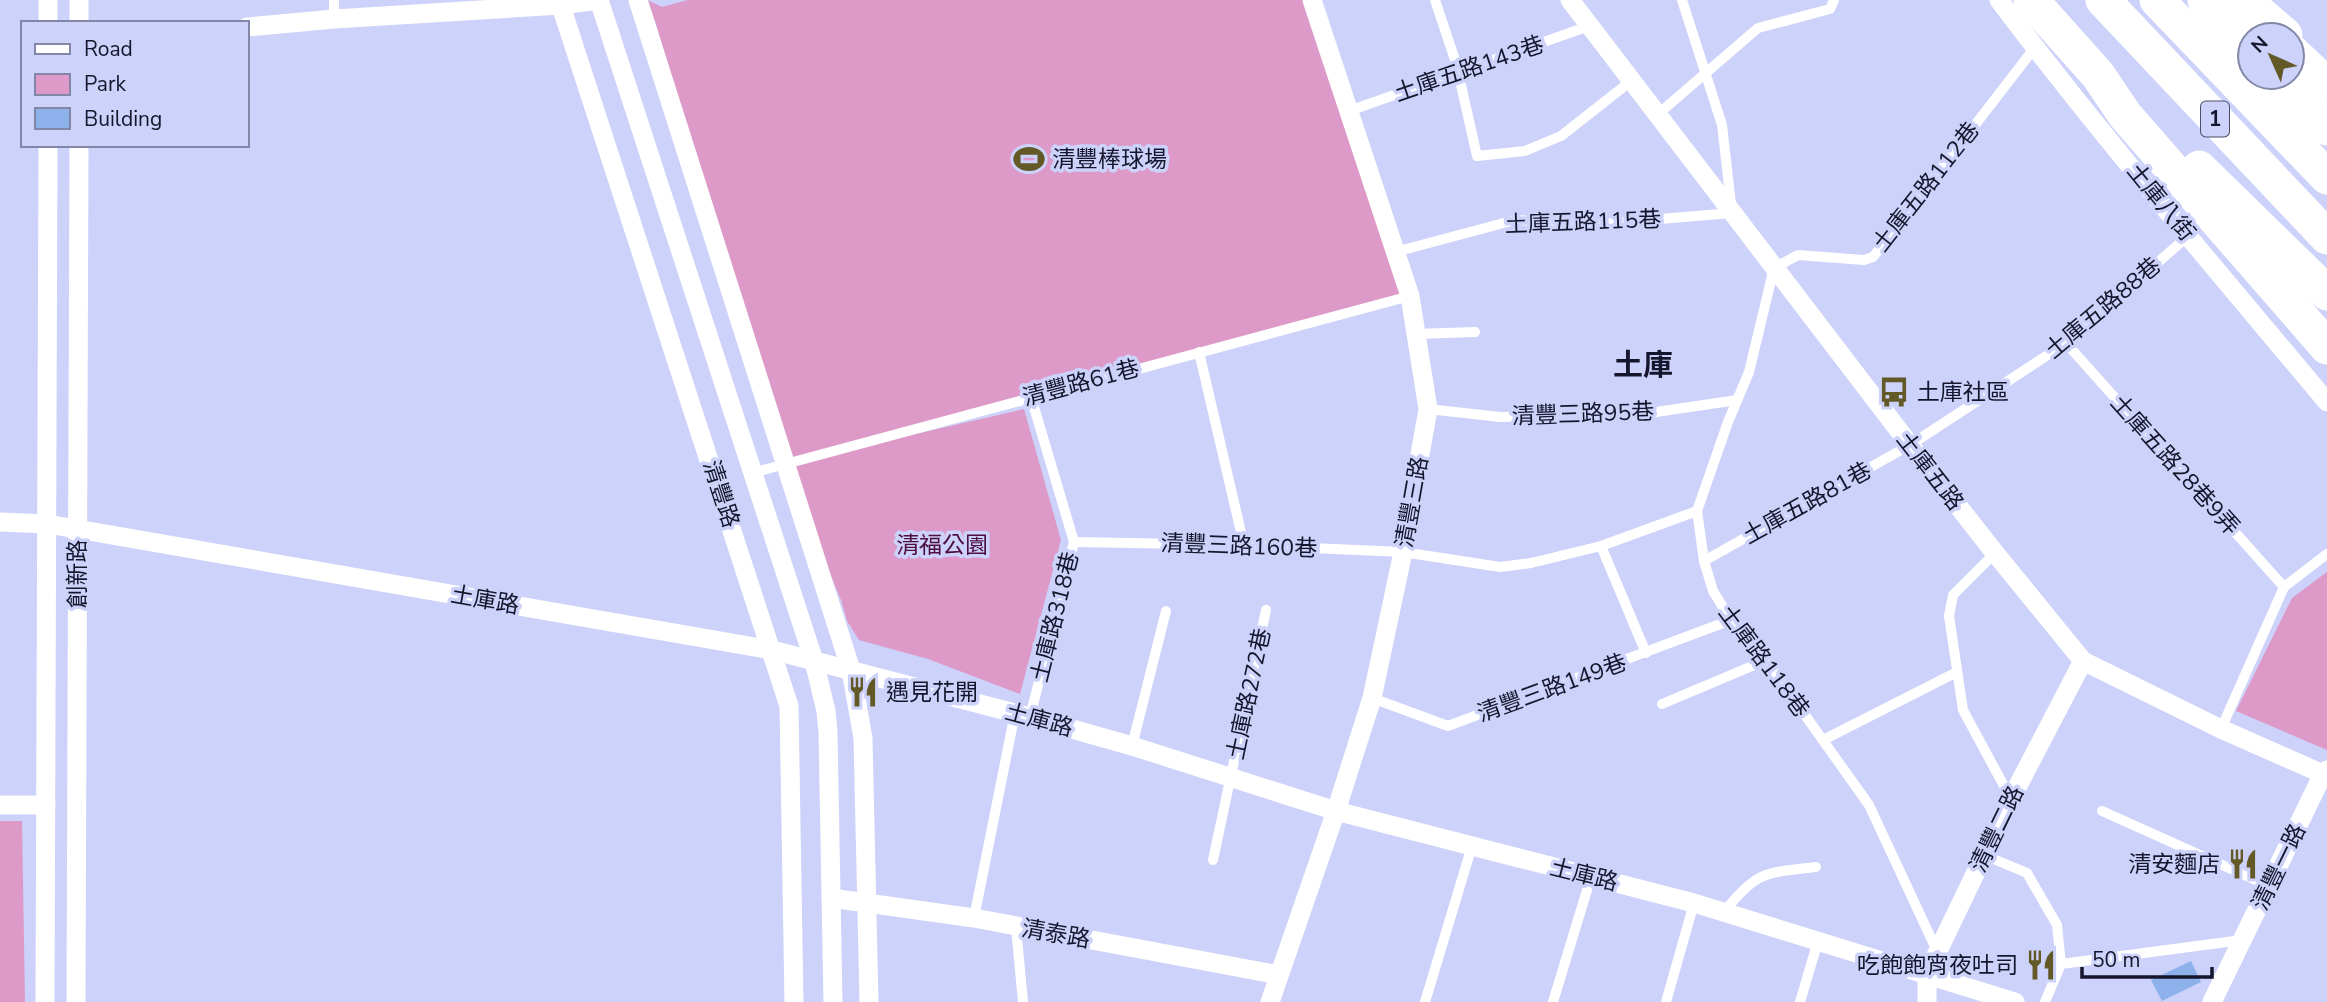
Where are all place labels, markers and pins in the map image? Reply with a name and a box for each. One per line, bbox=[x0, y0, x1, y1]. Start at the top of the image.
sports icon: 清豐棒球場 bbox=[1012, 142, 1046, 176]
place label: 清豐棒球場 bbox=[1052, 144, 1167, 175]
bus stop icon: 土庫社區 bbox=[1877, 375, 1911, 409]
place label: 土庫社區 bbox=[1917, 377, 2009, 408]
restaurant icon: 遇見花開 bbox=[846, 675, 880, 709]
place label: 遇見花開 bbox=[886, 677, 978, 708]
restaurant icon: 清安麵店 bbox=[2226, 847, 2260, 881]
place label: 清安麵店 bbox=[2128, 849, 2220, 880]
restaurant icon: 吃飽飽宵夜吐司 bbox=[2024, 948, 2058, 982]
place label: 吃飽飽宵夜吐司 bbox=[1857, 950, 2018, 981]

